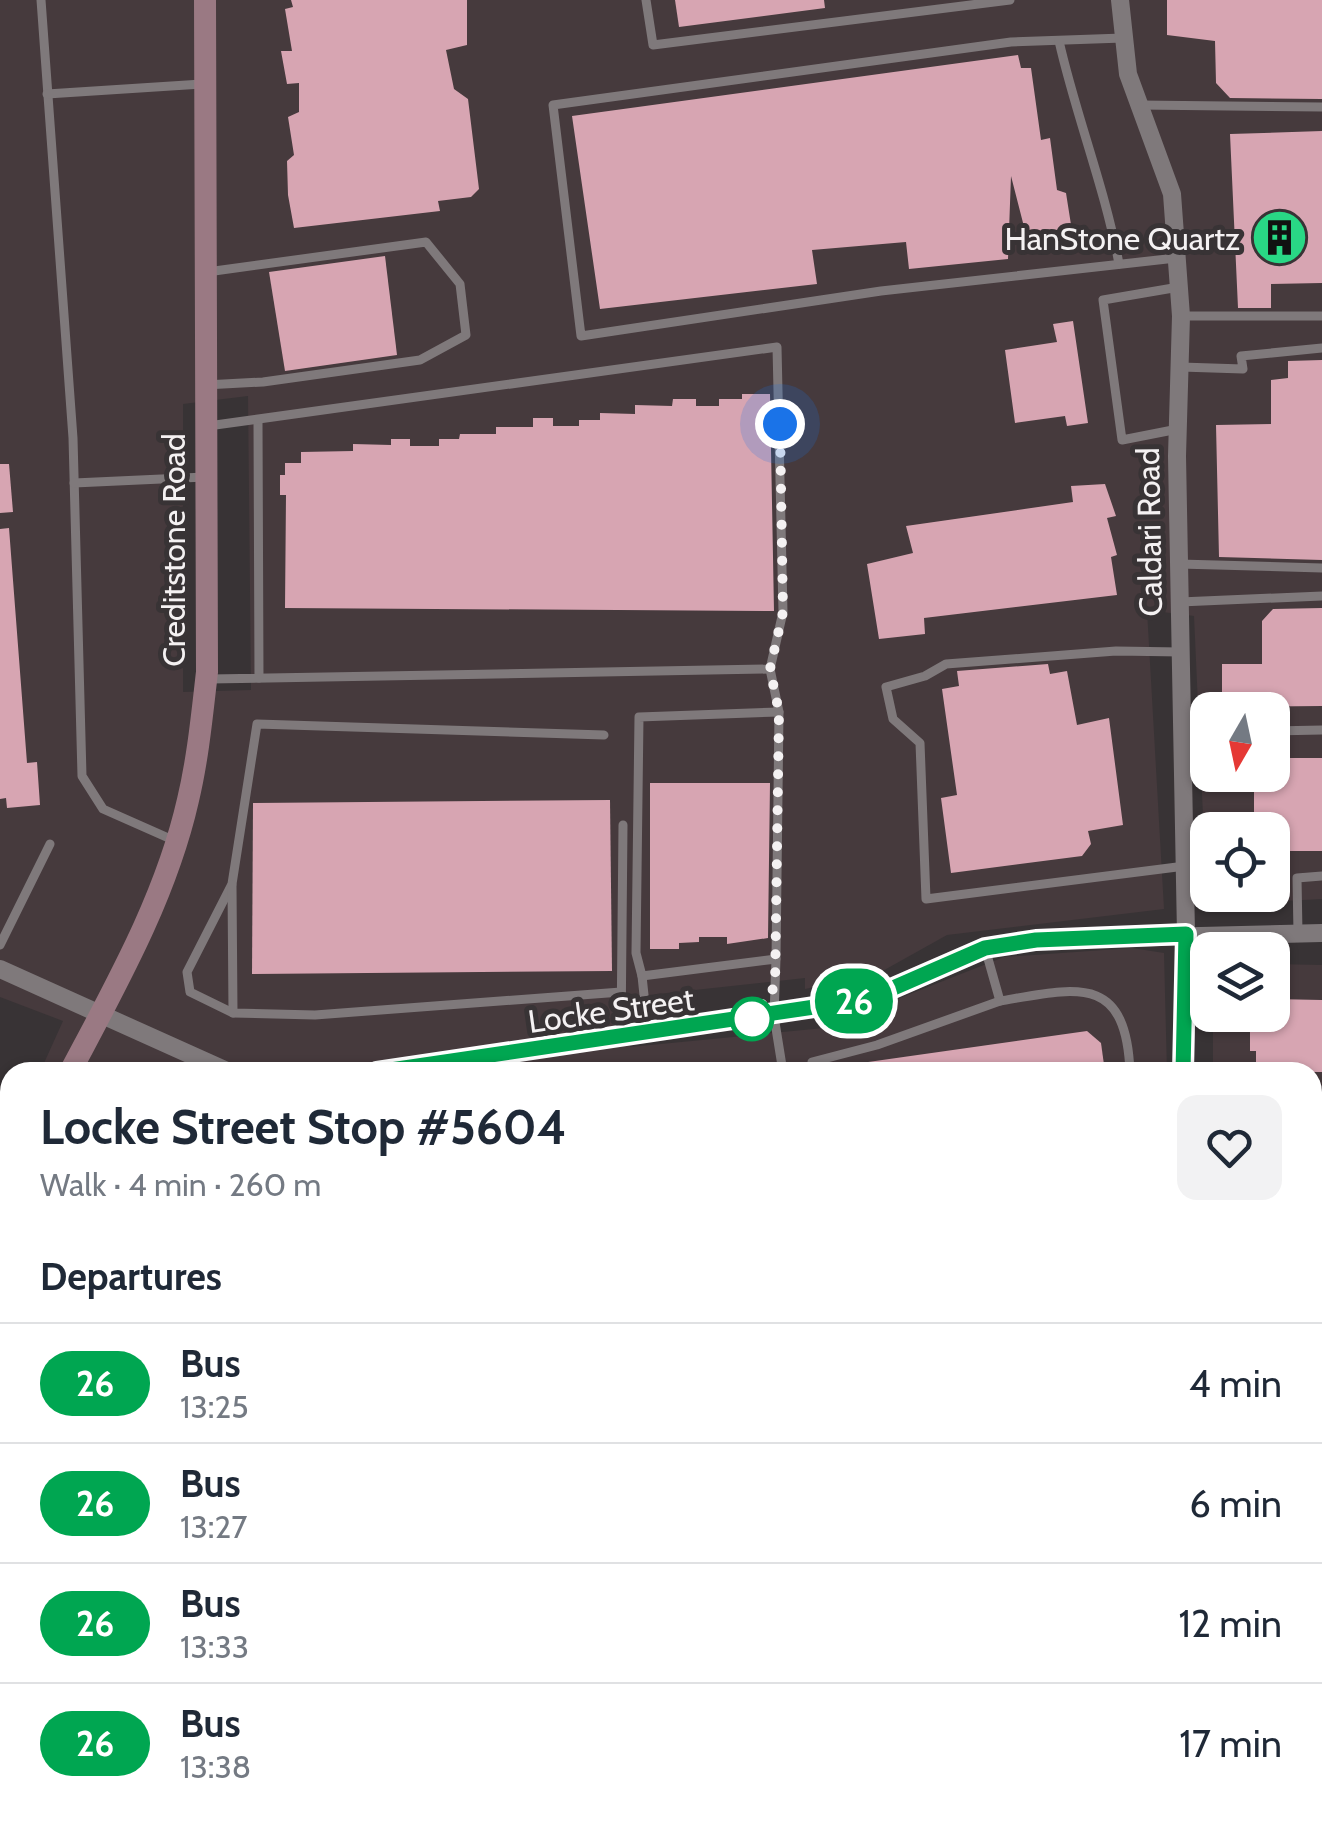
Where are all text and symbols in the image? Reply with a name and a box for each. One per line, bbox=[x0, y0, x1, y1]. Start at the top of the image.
building icon: HanStone Quartz bbox=[1249, 208, 1309, 268]
place label: HanStone Quartz bbox=[1004, 219, 1240, 258]
your location bbox=[755, 399, 805, 449]
street label: Creditstone Road bbox=[154, 433, 193, 667]
street label: Caldari Road bbox=[1128, 447, 1170, 617]
north arrow bbox=[1190, 692, 1290, 792]
map controls bbox=[1190, 692, 1290, 1032]
button: locate bbox=[1190, 812, 1290, 912]
button: layers bbox=[1190, 932, 1290, 1032]
line badge: 26 bbox=[809, 968, 899, 1034]
street label: Locke Street bbox=[525, 979, 697, 1041]
text: 26 bbox=[835, 980, 873, 1023]
unlabelled marker bbox=[731, 998, 773, 1040]
button: heart bbox=[1177, 1095, 1282, 1200]
text: Locke Street Stop #5604 bbox=[40, 1098, 567, 1156]
text: Walk · 4 min · 260 m bbox=[40, 1165, 321, 1204]
text: Departures bbox=[40, 1253, 222, 1300]
text: Bus bbox=[180, 1340, 241, 1387]
text: 4 min bbox=[1189, 1360, 1282, 1407]
text: 26 bbox=[76, 1362, 114, 1405]
text: 13:25 bbox=[180, 1387, 248, 1426]
text: Bus bbox=[180, 1460, 241, 1507]
text: 6 min bbox=[1189, 1480, 1282, 1527]
text: 26 bbox=[76, 1482, 114, 1525]
text: 13:27 bbox=[180, 1507, 247, 1546]
text: Bus bbox=[180, 1580, 241, 1627]
text: 12 min bbox=[1179, 1600, 1282, 1647]
text: 26 bbox=[76, 1602, 114, 1645]
text: 13:33 bbox=[180, 1627, 249, 1666]
text: Bus bbox=[180, 1700, 241, 1747]
text: 17 min bbox=[1179, 1720, 1282, 1767]
text: 26 bbox=[76, 1722, 114, 1765]
text: 13:38 bbox=[180, 1747, 251, 1786]

